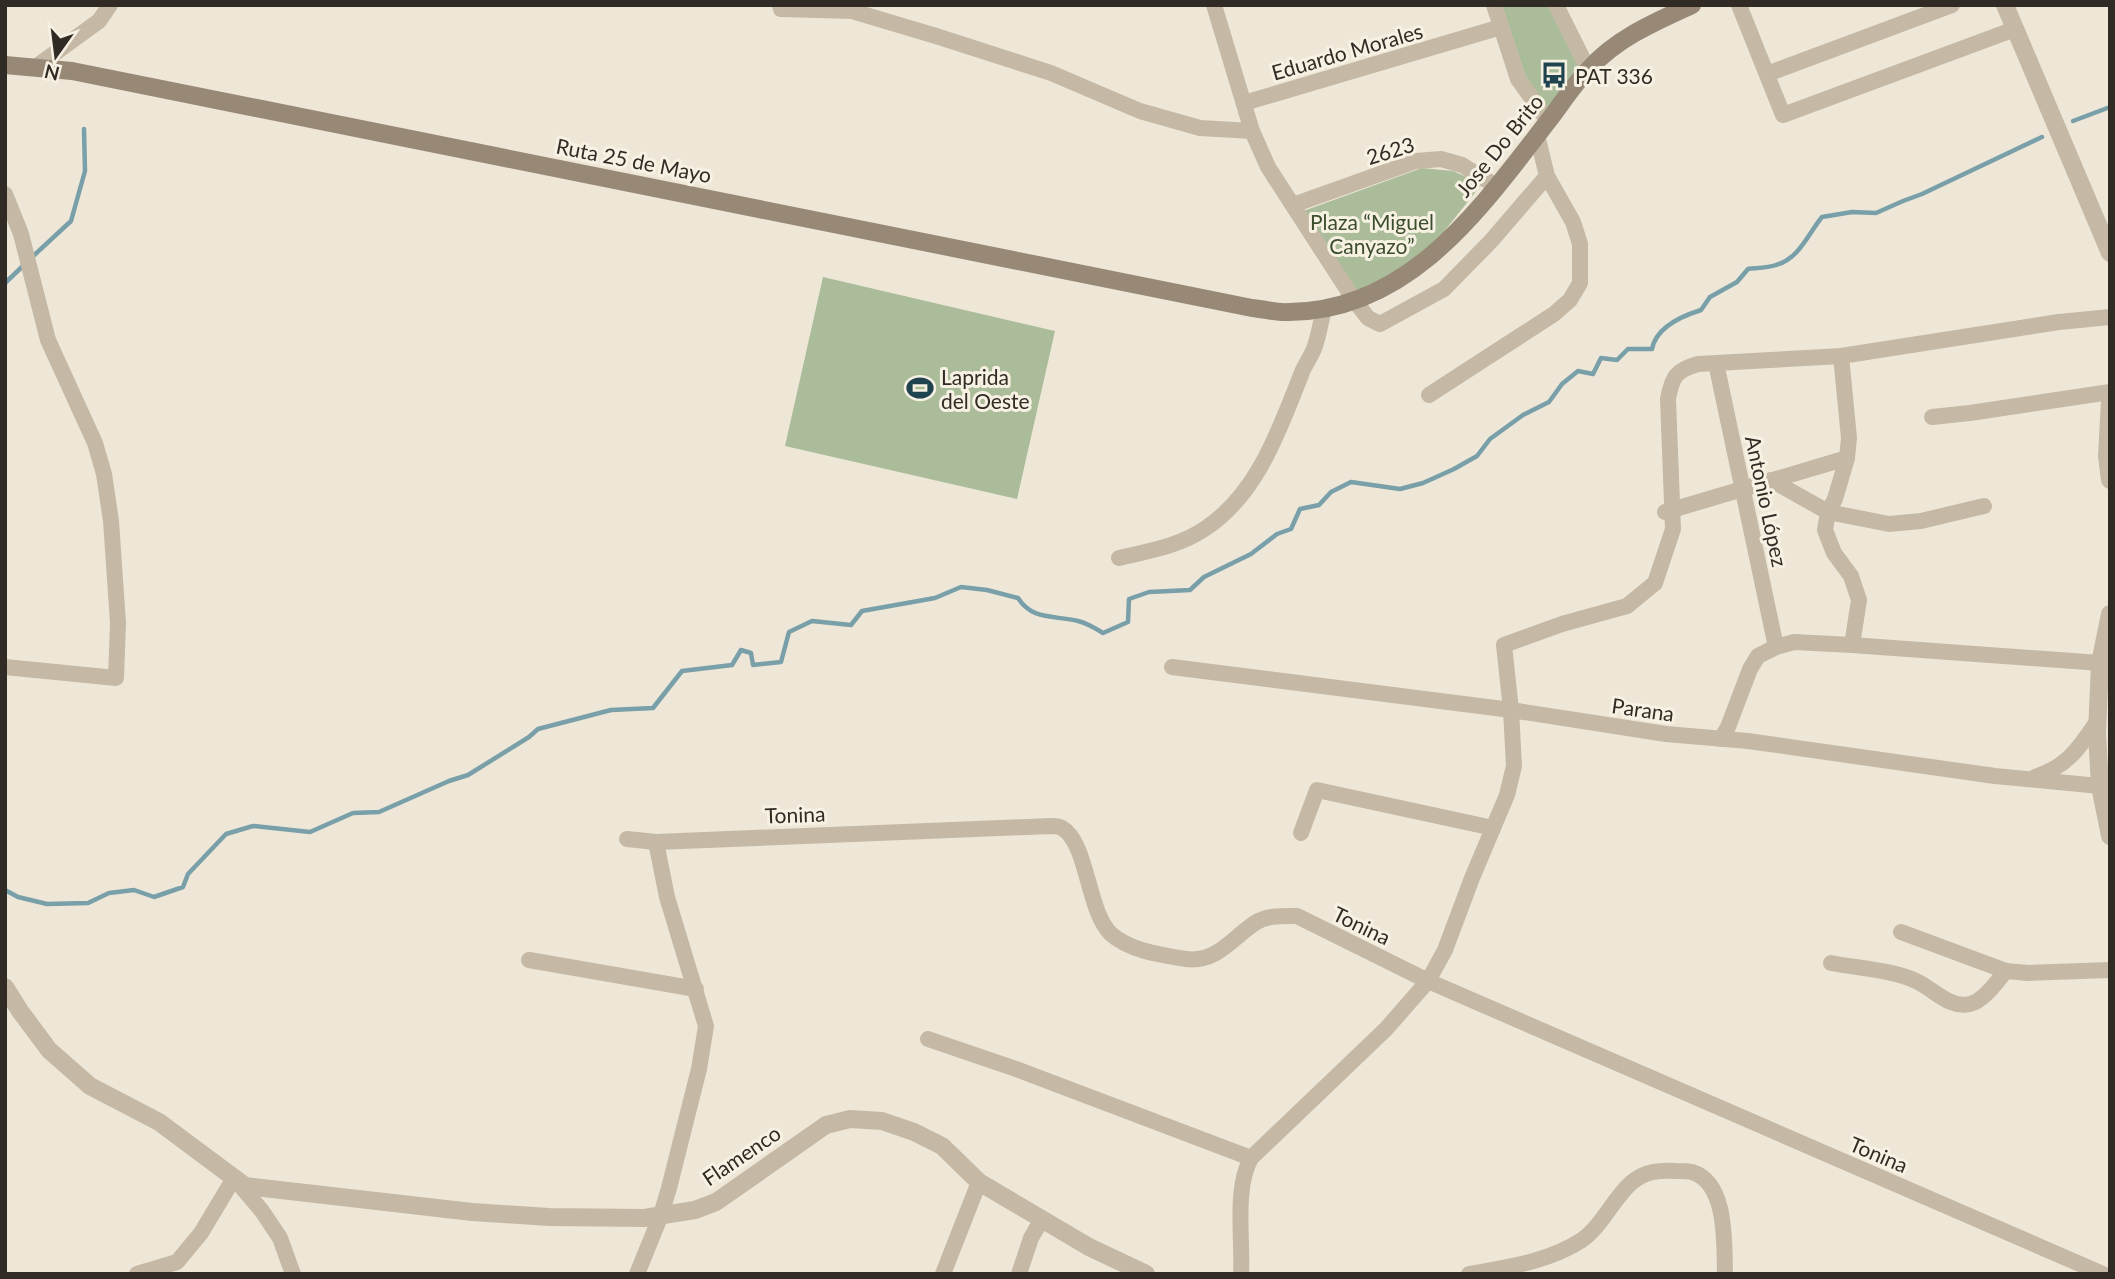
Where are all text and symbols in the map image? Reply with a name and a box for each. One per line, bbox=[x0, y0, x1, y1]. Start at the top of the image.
street label: Eduardo Morales bbox=[1269, 17, 1425, 85]
north arrow bbox=[21, 21, 91, 91]
text: N bbox=[42, 60, 62, 86]
bus stop icon: PAT 336 bbox=[1539, 60, 1569, 90]
place label: PAT 336 bbox=[1575, 63, 1653, 88]
street label: Jose Do Brito bbox=[1450, 89, 1548, 201]
street label: 2623 bbox=[1363, 131, 1417, 169]
street label: Ruta 25 de Mayo bbox=[554, 133, 714, 187]
park label: Plaza “Miguel Canyazo” bbox=[1310, 209, 1434, 258]
place label: Laprida del Oeste bbox=[941, 364, 1030, 413]
sports icon: Laprida del Oeste bbox=[905, 373, 935, 403]
street label: Antonio López bbox=[1741, 433, 1793, 569]
street label: Parana bbox=[1610, 692, 1676, 726]
street label: Tonina bbox=[764, 800, 826, 828]
street label: Tonina bbox=[1329, 900, 1395, 950]
street label: Flamenco bbox=[697, 1120, 785, 1190]
street label: Tonina bbox=[1846, 1131, 1912, 1177]

